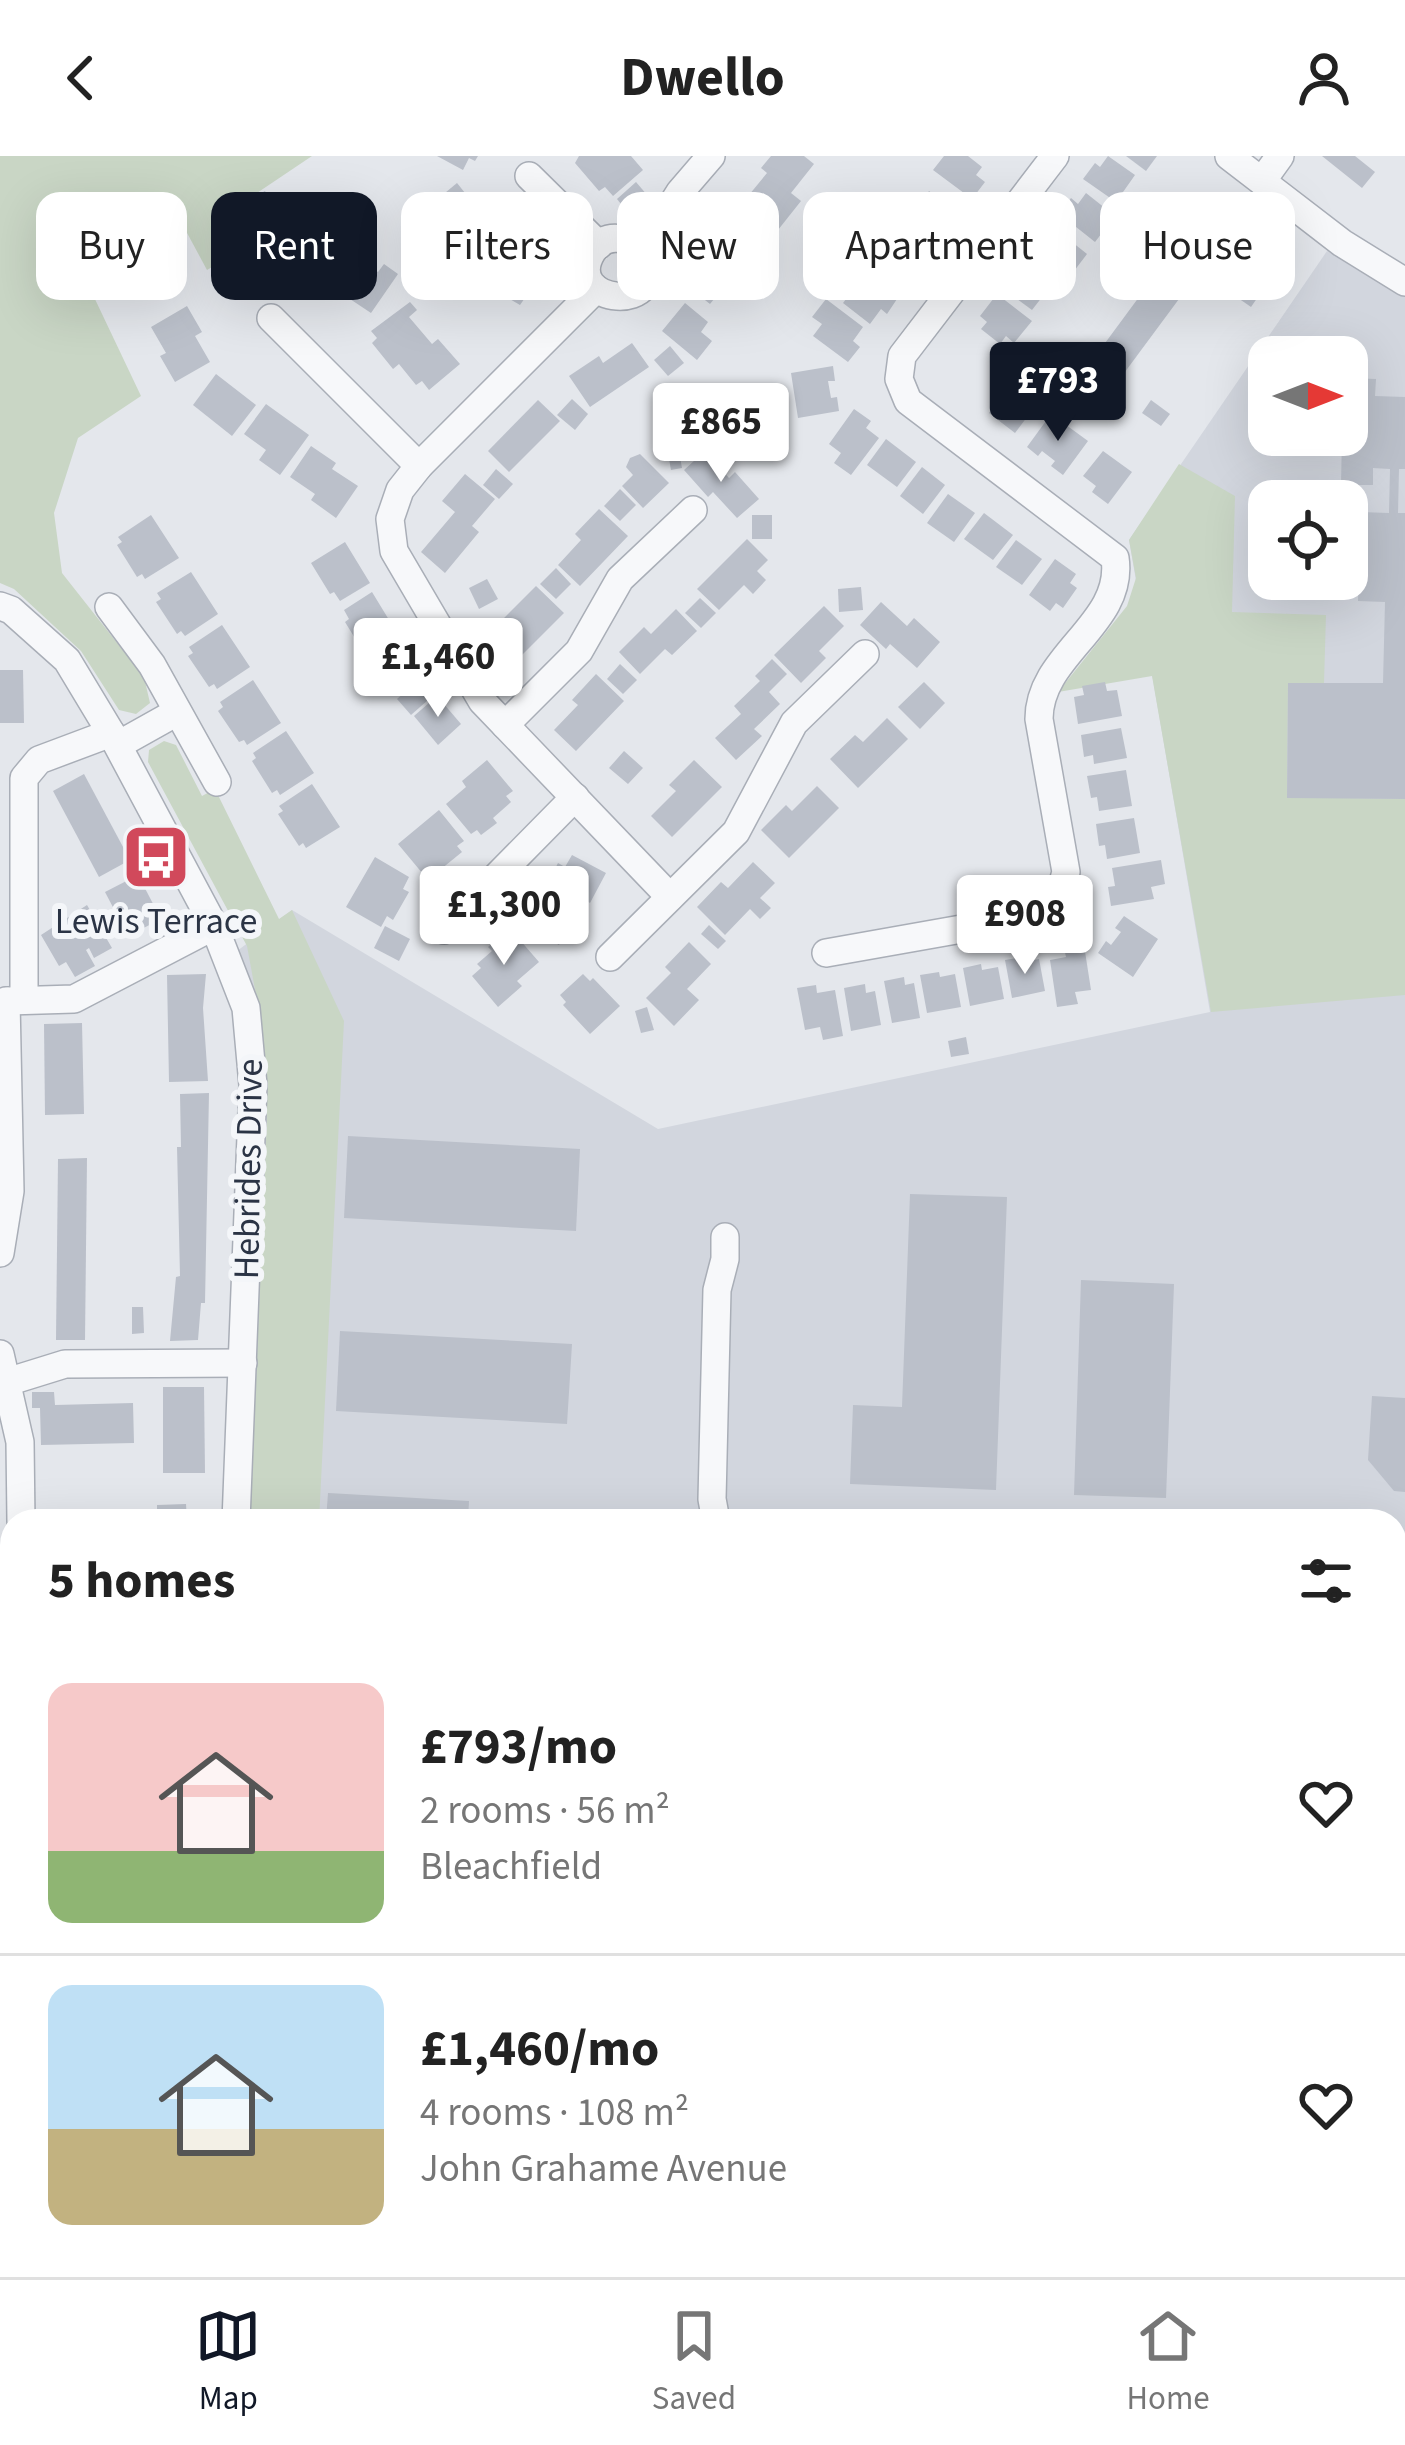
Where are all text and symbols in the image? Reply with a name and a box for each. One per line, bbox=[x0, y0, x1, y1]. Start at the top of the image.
text: Dwello bbox=[620, 40, 785, 117]
icon: back bbox=[48, 45, 114, 111]
icon: person bbox=[1291, 45, 1357, 111]
chip: Buy bbox=[36, 192, 187, 300]
chip: Rent bbox=[211, 192, 377, 300]
chip: Filters bbox=[401, 192, 593, 300]
chip: New bbox=[617, 192, 779, 300]
chip: Apartment bbox=[803, 192, 1076, 300]
chip: House bbox=[1100, 192, 1295, 300]
north arrow bbox=[1248, 336, 1368, 456]
map controls bbox=[1248, 336, 1368, 600]
pin: £793 bbox=[987, 342, 1129, 444]
text: £793 bbox=[1017, 353, 1099, 409]
pin: £865 bbox=[650, 383, 792, 485]
text: £865 bbox=[680, 394, 762, 450]
button: locate bbox=[1248, 480, 1368, 600]
pin: £1,460 bbox=[340, 618, 536, 720]
text: £1,460 bbox=[381, 629, 495, 685]
bus stop icon: Lewis Terrace bbox=[121, 822, 191, 892]
pin: £1,300 bbox=[406, 866, 602, 968]
pin: £908 bbox=[954, 875, 1096, 977]
text: £1,300 bbox=[447, 877, 561, 933]
text: £908 bbox=[984, 886, 1066, 942]
place label: Lewis Terrace bbox=[55, 896, 257, 947]
street label: Hebrides Drive bbox=[221, 1058, 276, 1280]
text: 5 homes bbox=[48, 1545, 235, 1617]
icon: filters bbox=[1293, 1548, 1359, 1614]
text: £793/mo bbox=[420, 1711, 617, 1783]
icon: home bbox=[144, 1731, 288, 1875]
icon: heart bbox=[1293, 1770, 1359, 1836]
text: 2 rooms · 56 m² bbox=[420, 1783, 670, 1839]
text: Bleachfield bbox=[420, 1839, 602, 1895]
text: £1,460/mo bbox=[420, 2013, 659, 2085]
icon: home bbox=[144, 2033, 288, 2177]
icon: heart bbox=[1293, 2072, 1359, 2138]
text: 4 rooms · 108 m² bbox=[420, 2085, 689, 2141]
text: John Grahame Avenue bbox=[420, 2141, 787, 2197]
tab: Map bbox=[195, 2303, 261, 2422]
tab: Saved bbox=[652, 2303, 736, 2422]
tab: Home bbox=[1127, 2303, 1210, 2422]

